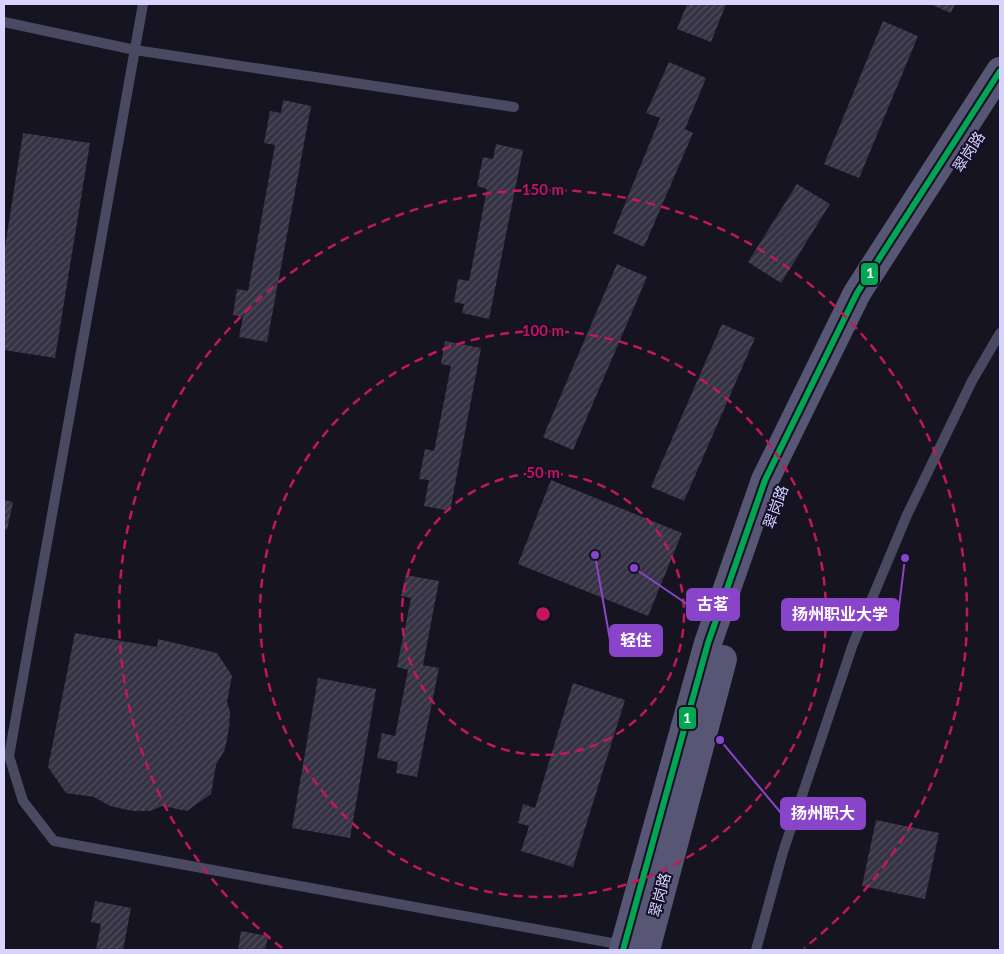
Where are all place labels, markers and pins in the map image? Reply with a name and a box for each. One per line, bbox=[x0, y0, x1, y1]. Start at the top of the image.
callout: 古茗 bbox=[687, 589, 739, 620]
callout: 扬州职业大学 bbox=[782, 599, 898, 630]
centre of rings bbox=[534, 605, 552, 623]
callout: 轻住 bbox=[610, 625, 662, 656]
callout: 扬州职大 bbox=[781, 798, 865, 829]

